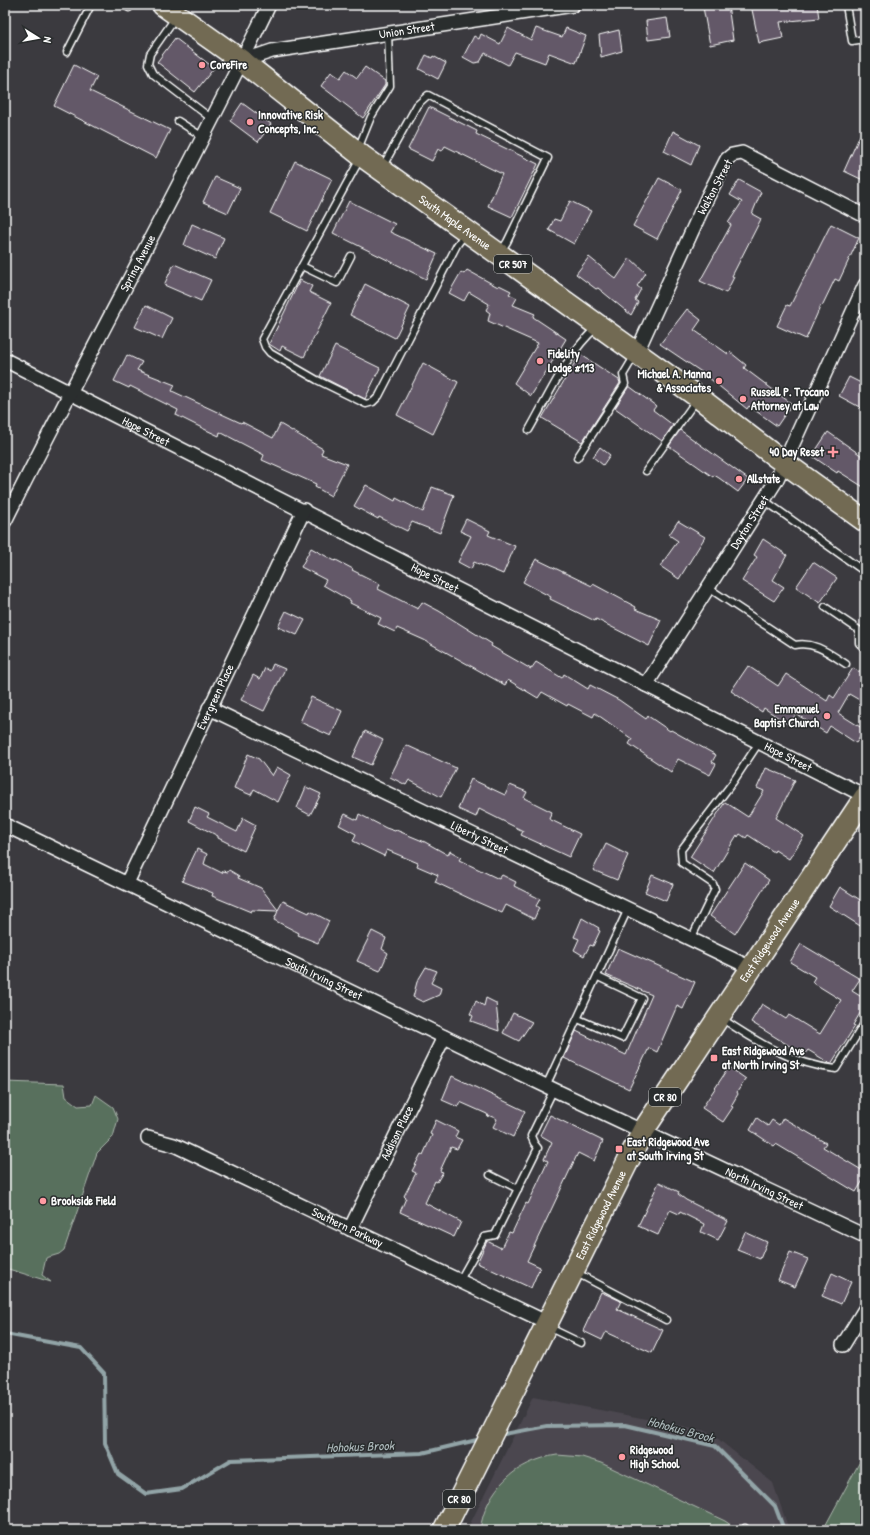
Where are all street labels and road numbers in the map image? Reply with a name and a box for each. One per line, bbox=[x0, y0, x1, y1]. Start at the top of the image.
street label: Union Street bbox=[378, 17, 436, 43]
street label: Walton Street bbox=[693, 155, 737, 217]
street label: South Maple Avenue bbox=[415, 190, 495, 254]
street label: Spring Avenue bbox=[115, 231, 159, 294]
road number: CR 507 bbox=[494, 255, 532, 273]
street label: Hope Street bbox=[119, 412, 174, 451]
street label: Dayton Street bbox=[726, 491, 773, 552]
street label: Hope Street bbox=[408, 558, 463, 597]
street label: Evergreen Place bbox=[192, 661, 238, 732]
street label: Hope Street bbox=[762, 737, 816, 776]
street label: Liberty Street bbox=[448, 816, 512, 859]
street label: East Ridgewood Avenue bbox=[735, 894, 804, 985]
street label: South Irving Street bbox=[283, 953, 366, 1005]
road number: CR 80 bbox=[649, 1088, 681, 1106]
street label: Addison Place bbox=[376, 1102, 417, 1163]
street label: North Irving Street bbox=[723, 1163, 807, 1214]
street label: East Ridgewood Avenue bbox=[571, 1167, 630, 1262]
street label: Southern Parkway bbox=[309, 1203, 386, 1251]
road number: CR 80 bbox=[443, 1490, 475, 1508]

